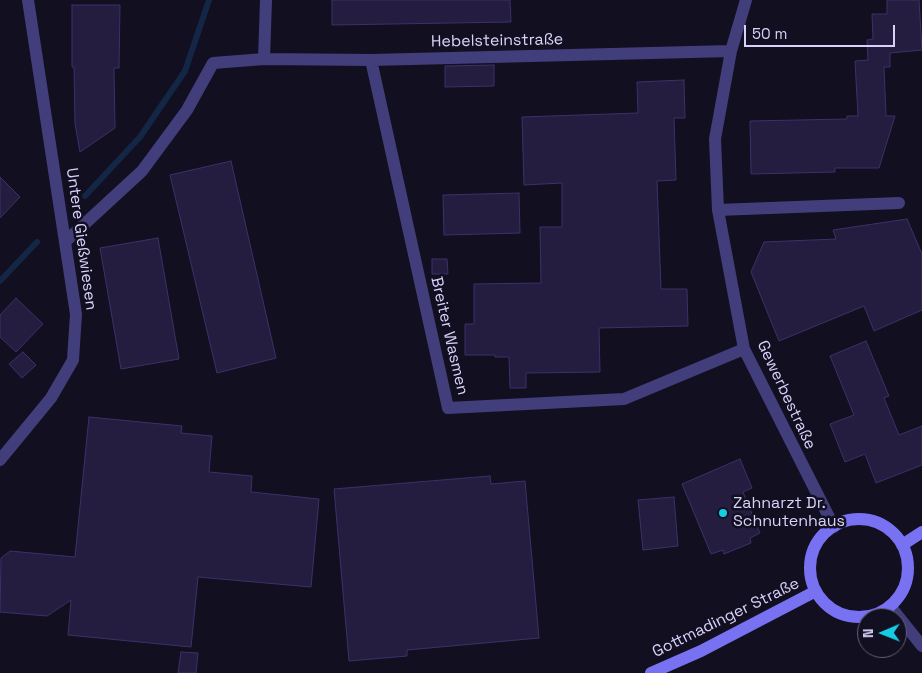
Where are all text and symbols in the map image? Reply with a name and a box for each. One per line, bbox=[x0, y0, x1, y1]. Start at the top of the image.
scale bar bbox=[747, 15, 898, 47]
text: 50 m bbox=[752, 24, 787, 43]
street label: Hebelsteinstraße bbox=[431, 30, 563, 52]
street label: Untere Gießwiesen bbox=[61, 166, 101, 312]
street label: Breiter Wasmen bbox=[426, 275, 472, 397]
street label: Gewerbestraße bbox=[752, 338, 820, 452]
place label: Zahnarzt Dr. Schnutenhaus bbox=[733, 494, 845, 532]
marker: Zahnarzt Dr. Schnutenhaus bbox=[717, 507, 729, 519]
street label: Gottmadinger Straße bbox=[649, 574, 803, 662]
north arrow bbox=[857, 608, 907, 658]
text: N bbox=[859, 628, 877, 638]

